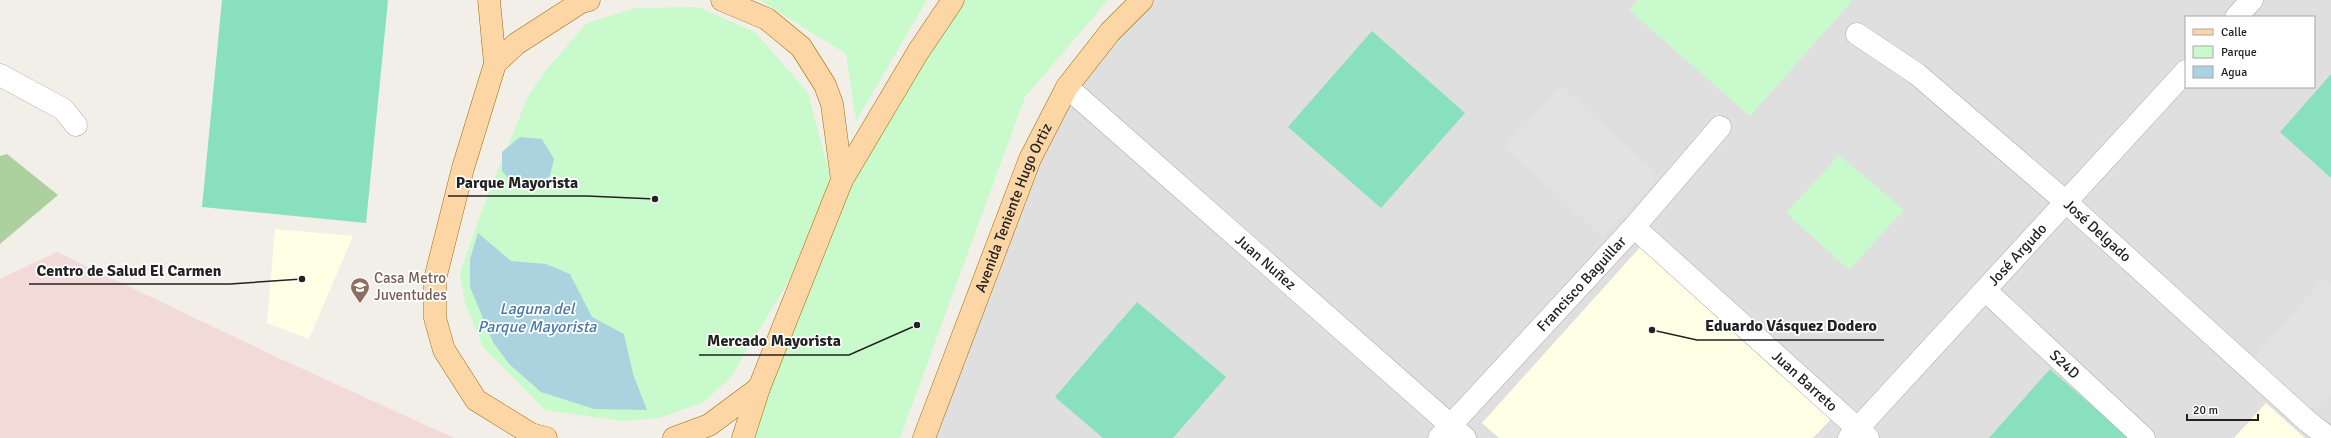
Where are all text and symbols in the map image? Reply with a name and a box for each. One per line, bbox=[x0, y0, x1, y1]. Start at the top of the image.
legend bbox=[2185, 16, 2315, 88]
text: Calle bbox=[2221, 25, 2247, 40]
text: Parque bbox=[2221, 45, 2257, 60]
text: Agua bbox=[2221, 65, 2247, 80]
street label: Avenida Teniente Hugo Ortiz bbox=[971, 120, 1056, 295]
callout: Parque Mayorista bbox=[448, 168, 587, 196]
text: Parque Mayorista bbox=[456, 173, 578, 193]
street label: José Delgado bbox=[2060, 195, 2135, 266]
street label: José Argudo bbox=[1984, 219, 2051, 290]
street label: Juan Nuñez bbox=[1232, 231, 1300, 294]
street label: Francisco Baguillar bbox=[1533, 232, 1630, 335]
callout: Centro de Salud El Carmen bbox=[29, 256, 230, 284]
text: Centro de Salud El Carmen bbox=[37, 261, 222, 281]
place label: Casa Metro Juventudes bbox=[374, 269, 447, 304]
school or university icon: Casa Metro Juventudes bbox=[349, 276, 371, 304]
water label: Laguna del Parque Mayorista bbox=[478, 299, 597, 337]
callout: Eduardo Vásquez Dodero bbox=[1697, 312, 1884, 340]
text: Eduardo Vásquez Dodero bbox=[1705, 316, 1877, 336]
callout: Mercado Mayorista bbox=[699, 327, 849, 355]
text: Mercado Mayorista bbox=[707, 331, 841, 351]
street label: S24D bbox=[2046, 346, 2083, 383]
street label: Juan Barreto bbox=[1768, 347, 1841, 415]
scale bar bbox=[2187, 396, 2258, 422]
text: 20 m bbox=[2193, 403, 2218, 418]

